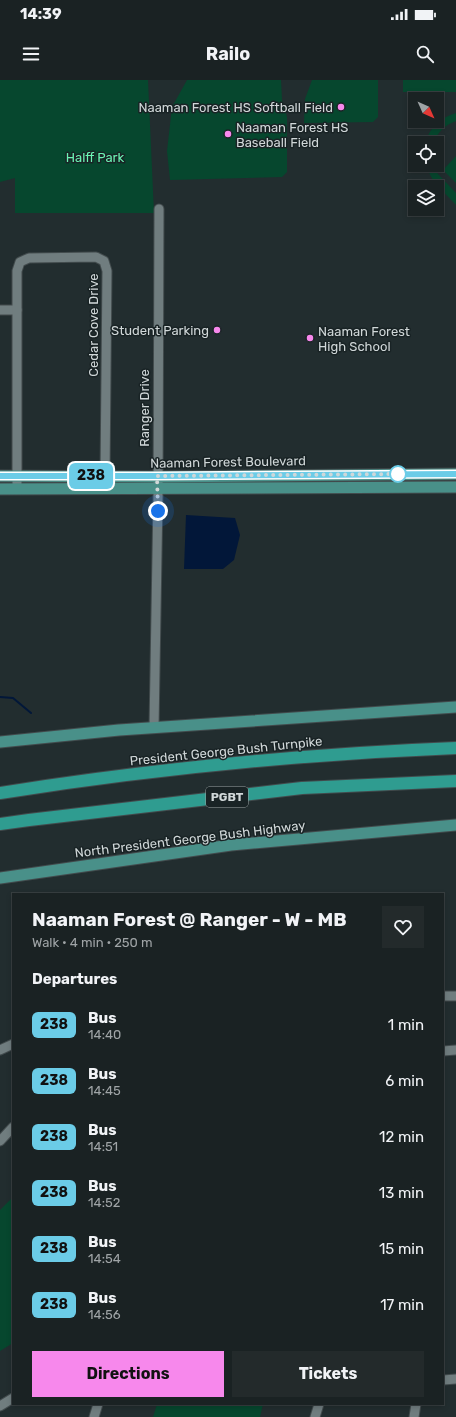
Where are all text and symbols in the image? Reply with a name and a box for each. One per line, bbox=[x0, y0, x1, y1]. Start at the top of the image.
text: 14:39 bbox=[20, 5, 62, 23]
icon: menu bbox=[20, 43, 42, 65]
text: Railo bbox=[206, 43, 250, 65]
icon: search bbox=[414, 43, 436, 65]
north arrow bbox=[408, 92, 444, 128]
map controls bbox=[408, 92, 444, 216]
place label: Naaman Forest HS Softball Field bbox=[138, 100, 333, 115]
marker: Naaman Forest HS Softball Field bbox=[336, 102, 346, 112]
place label: Naaman Forest HS Baseball Field bbox=[236, 120, 348, 150]
marker: Naaman Forest HS Baseball Field bbox=[223, 129, 233, 139]
button: locate bbox=[408, 136, 444, 172]
park label: Halff Park bbox=[66, 150, 125, 165]
button: layers bbox=[408, 180, 444, 216]
street label: Cedar Cove Drive bbox=[86, 273, 101, 377]
place label: Student Parking bbox=[111, 323, 209, 339]
place label: Naaman Forest High School bbox=[318, 324, 410, 355]
marker: Student Parking bbox=[212, 325, 222, 335]
marker: Naaman Forest High School bbox=[305, 333, 315, 343]
street label: Ranger Drive bbox=[137, 369, 153, 447]
street label: Naaman Forest Boulevard bbox=[150, 453, 306, 471]
line badge: 238 bbox=[68, 463, 114, 489]
unlabelled marker bbox=[389, 465, 407, 483]
text: 238 bbox=[77, 467, 105, 484]
your location bbox=[148, 501, 168, 521]
street label: President George Bush Turnpike bbox=[129, 733, 323, 770]
road number: PGBT bbox=[206, 787, 248, 807]
street label: North President George Bush Highway bbox=[74, 817, 306, 862]
button: heart bbox=[382, 906, 424, 948]
text: Naaman Forest @ Ranger - W - MB bbox=[32, 908, 347, 931]
text: Walk · 4 min · 250 m bbox=[32, 935, 153, 950]
text: Departures bbox=[32, 970, 117, 988]
text: Bus bbox=[88, 1009, 116, 1027]
text: 238 bbox=[40, 1016, 68, 1033]
text: 1 min bbox=[388, 1016, 424, 1034]
text: 14:40 bbox=[88, 1027, 121, 1042]
text: Bus bbox=[88, 1065, 116, 1083]
text: 238 bbox=[40, 1072, 68, 1089]
text: 6 min bbox=[385, 1072, 424, 1090]
text: 14:45 bbox=[88, 1083, 121, 1098]
text: Bus bbox=[88, 1121, 116, 1139]
text: 238 bbox=[40, 1128, 68, 1145]
text: 12 min bbox=[379, 1128, 424, 1146]
text: 14:51 bbox=[88, 1139, 118, 1154]
text: Bus bbox=[88, 1177, 116, 1195]
text: 238 bbox=[40, 1184, 68, 1201]
text: 13 min bbox=[379, 1184, 424, 1202]
text: 14:52 bbox=[88, 1195, 120, 1210]
text: Bus bbox=[88, 1233, 116, 1251]
text: 238 bbox=[40, 1240, 68, 1257]
text: 15 min bbox=[379, 1240, 424, 1258]
text: 14:54 bbox=[88, 1251, 121, 1266]
text: Bus bbox=[88, 1289, 116, 1307]
text: 238 bbox=[40, 1296, 68, 1313]
text: 17 min bbox=[380, 1296, 424, 1314]
text: 14:56 bbox=[88, 1307, 121, 1322]
button: Directions bbox=[32, 1351, 224, 1397]
button: Tickets bbox=[232, 1351, 424, 1397]

